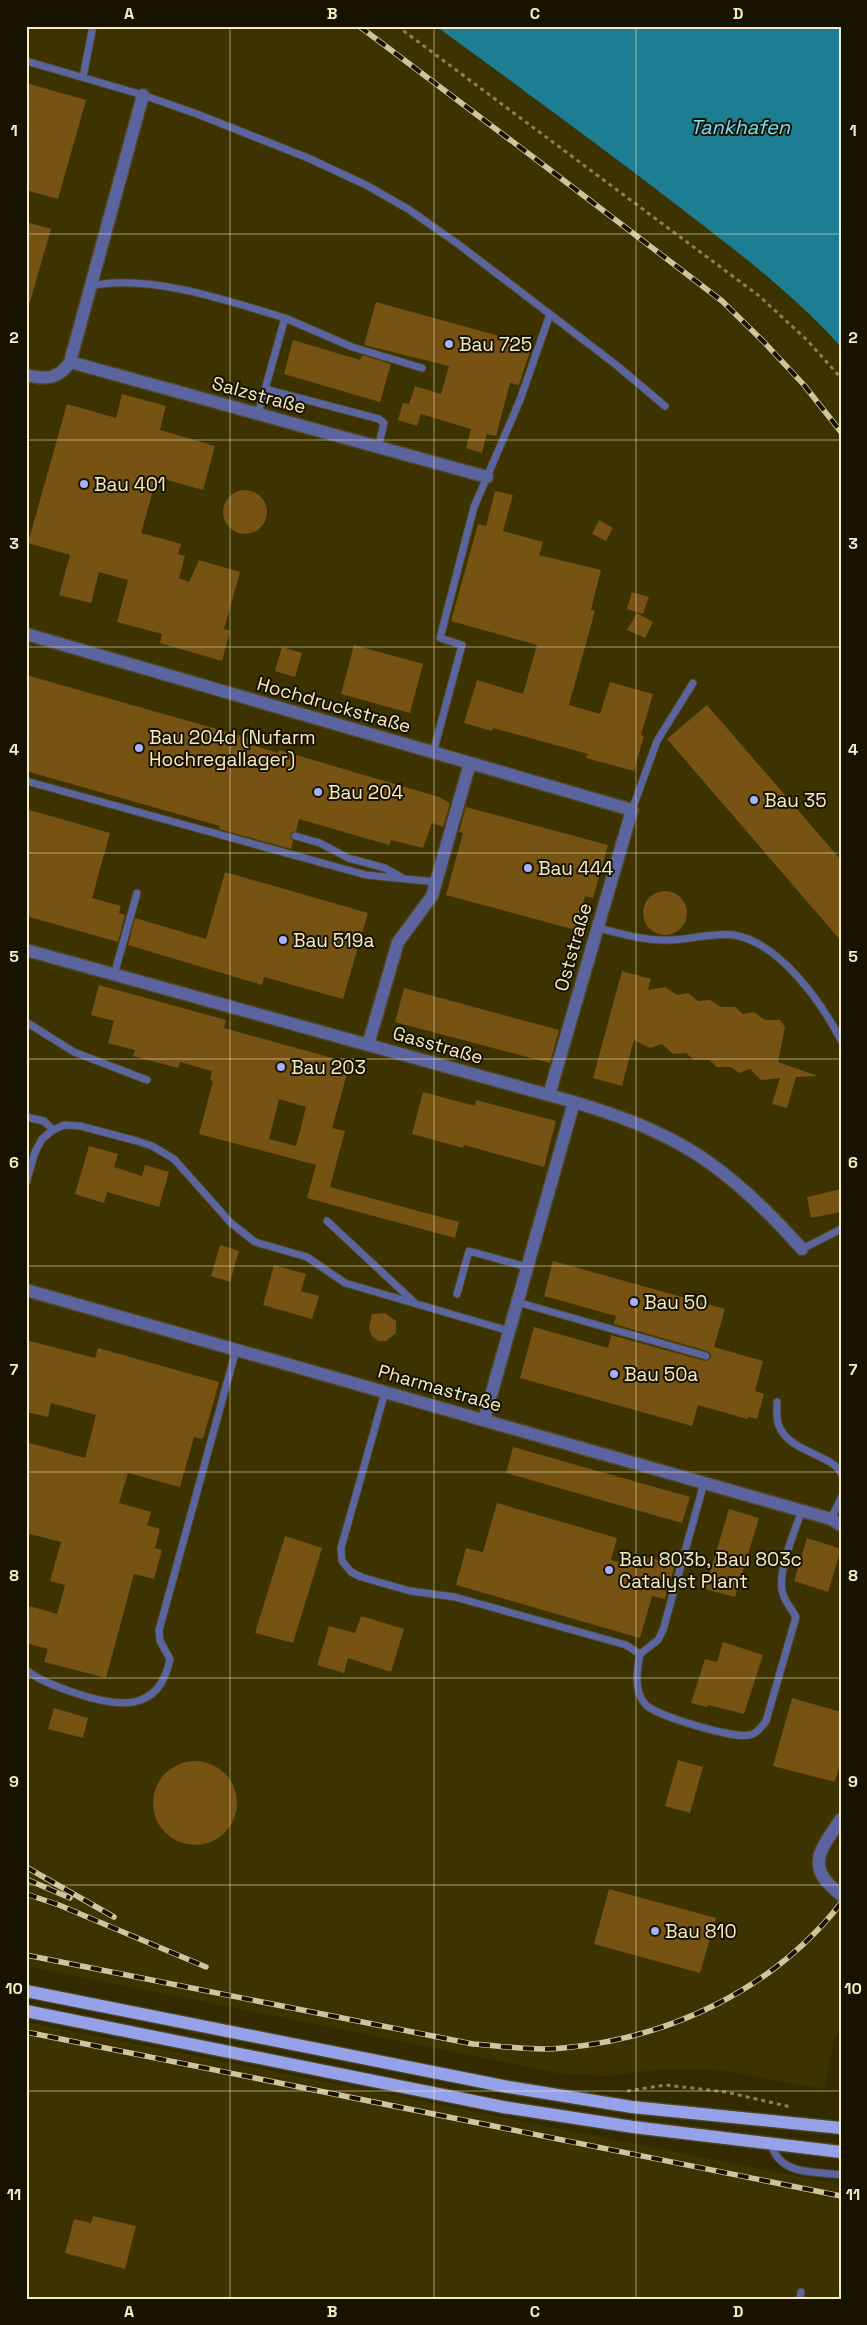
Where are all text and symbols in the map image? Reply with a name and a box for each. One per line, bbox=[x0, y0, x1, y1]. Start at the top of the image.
text: A bbox=[124, 3, 134, 24]
text: B bbox=[327, 3, 337, 24]
text: C bbox=[530, 3, 540, 24]
text: D bbox=[733, 3, 743, 24]
water label: Tankhafen bbox=[690, 114, 791, 140]
text: 1 bbox=[10, 120, 18, 141]
text: 1 bbox=[849, 120, 857, 141]
text: 2 bbox=[9, 327, 19, 348]
text: 2 bbox=[848, 327, 858, 348]
place label: Bau 725 bbox=[459, 332, 532, 357]
marker: Bau 725 bbox=[443, 338, 455, 350]
street label: Salzstraße bbox=[209, 370, 309, 420]
place label: Bau 401 bbox=[94, 472, 166, 497]
marker: Bau 401 bbox=[78, 478, 90, 490]
text: 3 bbox=[9, 533, 19, 554]
text: 3 bbox=[848, 533, 858, 554]
street label: Hochdruckstraße bbox=[254, 671, 414, 739]
place label: Bau 204d (Nufarm Hochregallager) bbox=[149, 725, 315, 772]
text: 4 bbox=[9, 739, 19, 760]
text: 4 bbox=[848, 739, 858, 760]
marker: Bau 204d (Nufarm Hochregallager) bbox=[133, 742, 145, 754]
place label: Bau 204 bbox=[328, 780, 403, 805]
marker: Bau 204 bbox=[312, 786, 324, 798]
place label: Bau 35 bbox=[764, 788, 827, 813]
marker: Bau 35 bbox=[748, 794, 760, 806]
place label: Bau 444 bbox=[538, 856, 614, 881]
marker: Bau 444 bbox=[522, 862, 534, 874]
street label: Oststraße bbox=[548, 900, 598, 994]
place label: Bau 519a bbox=[293, 928, 374, 953]
marker: Bau 519a bbox=[277, 934, 289, 946]
text: 5 bbox=[9, 946, 19, 967]
text: 5 bbox=[848, 946, 858, 967]
street label: Gasstraße bbox=[390, 1020, 486, 1070]
place label: Bau 203 bbox=[291, 1055, 366, 1080]
marker: Bau 203 bbox=[275, 1061, 287, 1073]
text: 6 bbox=[9, 1152, 19, 1173]
text: 6 bbox=[848, 1152, 858, 1173]
place label: Bau 50 bbox=[644, 1290, 707, 1315]
marker: Bau 50 bbox=[628, 1296, 640, 1308]
street label: Pharmastraße bbox=[375, 1358, 505, 1418]
text: 7 bbox=[10, 1359, 19, 1380]
text: 7 bbox=[849, 1359, 858, 1380]
place label: Bau 50a bbox=[624, 1362, 698, 1387]
marker: Bau 50a bbox=[608, 1368, 620, 1380]
place label: Bau 803b, Bau 803c Catalyst Plant bbox=[619, 1547, 802, 1594]
marker: Bau 803b, Bau 803c Catalyst Plant bbox=[603, 1564, 615, 1576]
text: 8 bbox=[9, 1565, 19, 1586]
text: 8 bbox=[848, 1565, 858, 1586]
text: 9 bbox=[9, 1771, 19, 1792]
text: 9 bbox=[848, 1771, 858, 1792]
place label: Bau 810 bbox=[665, 1919, 737, 1944]
marker: Bau 810 bbox=[649, 1925, 661, 1937]
text: 10 bbox=[5, 1978, 23, 1999]
text: 10 bbox=[844, 1978, 862, 1999]
text: 11 bbox=[7, 2184, 21, 2205]
text: 11 bbox=[846, 2184, 860, 2205]
text: A bbox=[124, 2301, 134, 2322]
text: B bbox=[327, 2301, 337, 2322]
text: C bbox=[530, 2301, 540, 2322]
text: D bbox=[733, 2301, 743, 2322]

